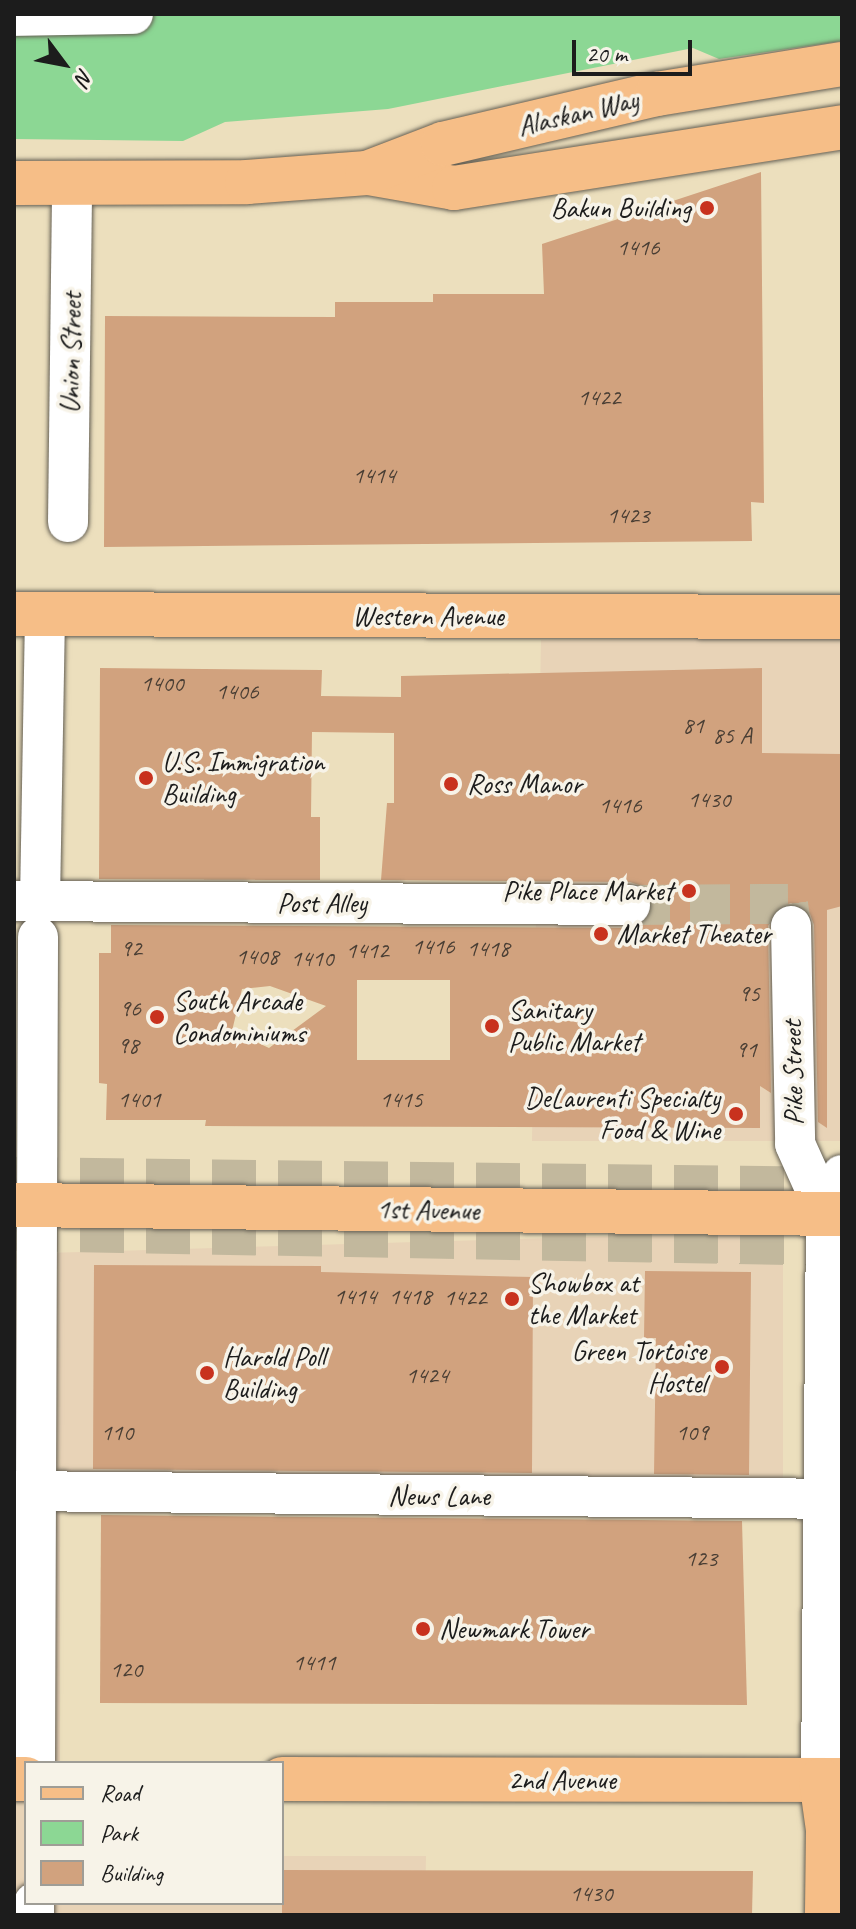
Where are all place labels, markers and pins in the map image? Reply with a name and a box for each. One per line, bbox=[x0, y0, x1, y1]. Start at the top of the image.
place label: Bakun Building bbox=[551, 191, 691, 225]
marker: Bakun Building bbox=[698, 199, 716, 217]
place label: U.S. Immigration Building bbox=[162, 745, 324, 811]
place label: Ross Manor bbox=[467, 767, 582, 801]
marker: U.S. Immigration Building bbox=[137, 769, 155, 787]
marker: Ross Manor bbox=[442, 775, 460, 793]
place label: Pike Place Market bbox=[501, 874, 673, 908]
marker: Pike Place Market bbox=[680, 882, 698, 900]
place label: Market Theater bbox=[617, 917, 770, 951]
marker: Market Theater bbox=[592, 925, 610, 943]
place label: South Arcade Condominiums bbox=[173, 984, 305, 1050]
place label: Sanitary Public Market bbox=[508, 993, 641, 1059]
marker: South Arcade Condominiums bbox=[148, 1008, 166, 1026]
marker: Sanitary Public Market bbox=[483, 1017, 501, 1035]
place label: DeLaurenti Specialty Food & Wine bbox=[524, 1081, 720, 1147]
marker: DeLaurenti Specialty Food & Wine bbox=[727, 1105, 745, 1123]
place label: Showbox at the Market bbox=[528, 1266, 639, 1332]
marker: Showbox at the Market bbox=[503, 1290, 521, 1308]
place label: Green Tortoise Hostel bbox=[571, 1334, 706, 1400]
place label: Harold Poll Building bbox=[223, 1340, 325, 1406]
marker: Green Tortoise Hostel bbox=[713, 1358, 731, 1376]
marker: Harold Poll Building bbox=[198, 1364, 216, 1382]
place label: Newmark Tower bbox=[439, 1612, 589, 1646]
marker: Newmark Tower bbox=[414, 1620, 432, 1638]

